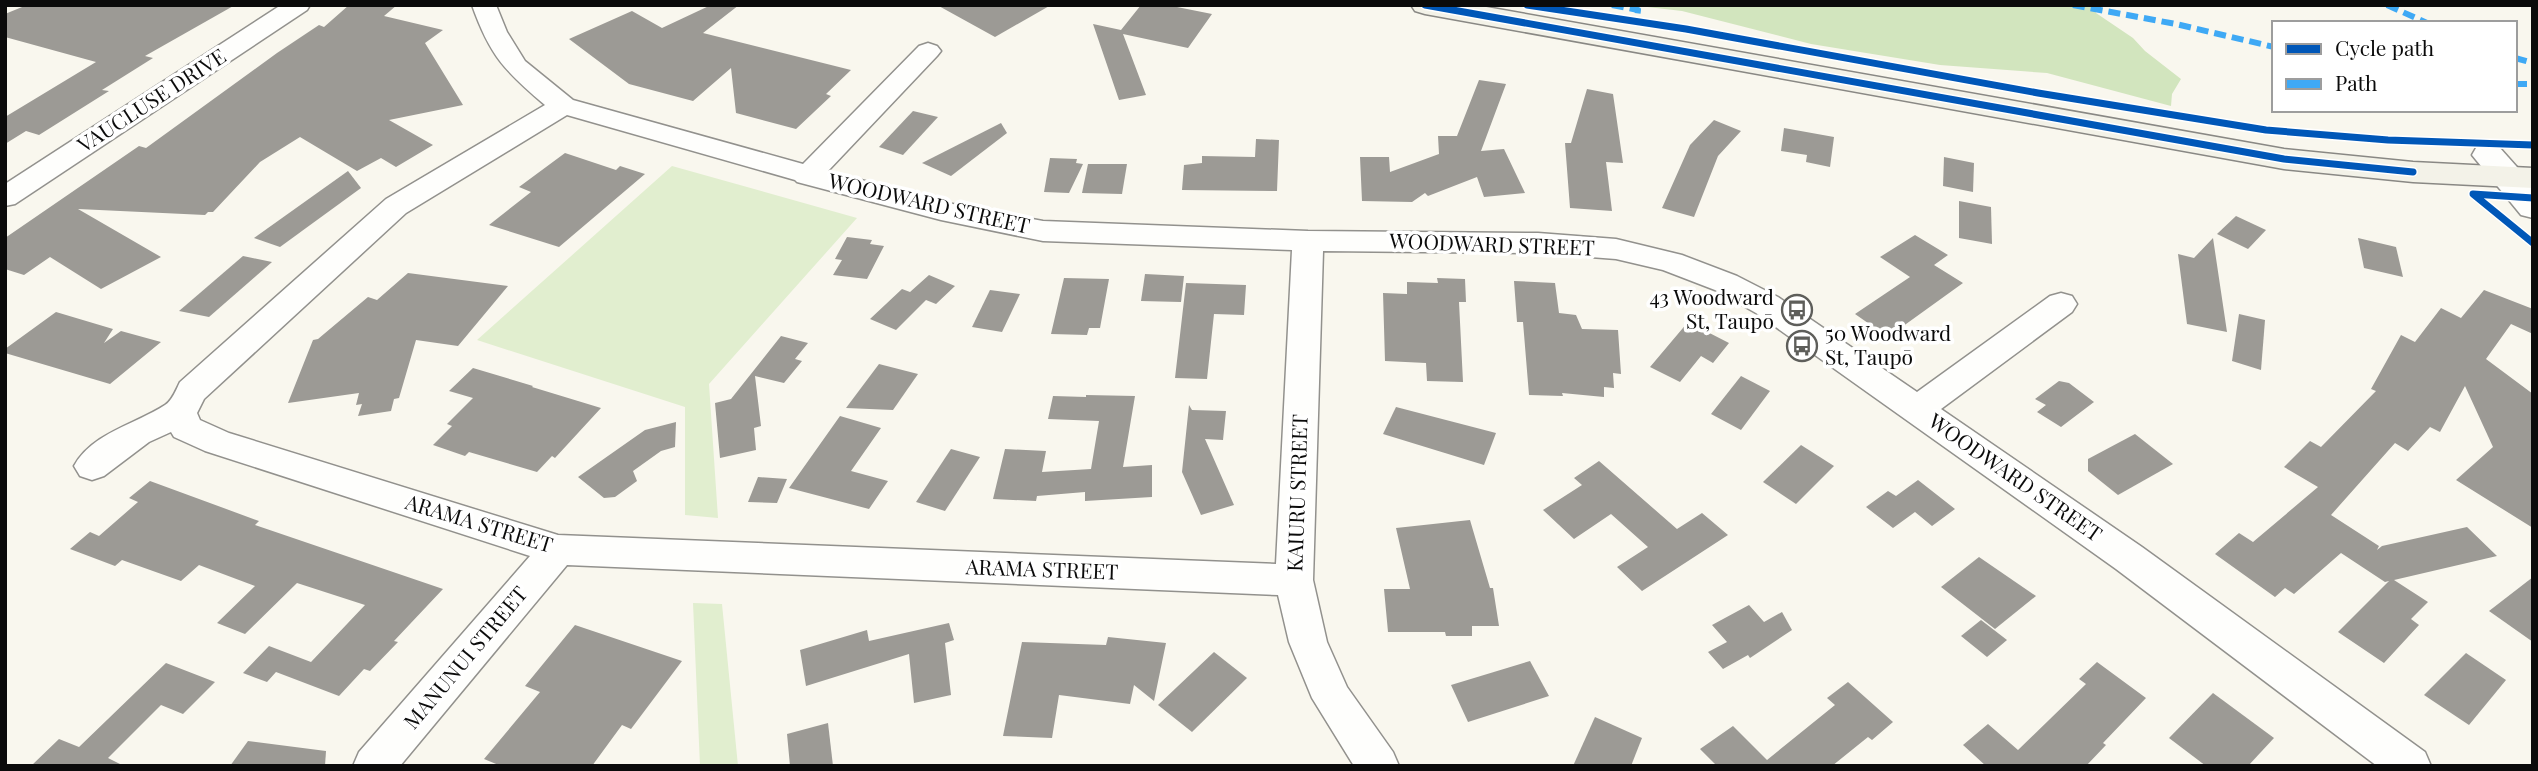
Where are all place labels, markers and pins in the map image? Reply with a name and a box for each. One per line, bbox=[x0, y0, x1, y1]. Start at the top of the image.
place label: 43 Woodward St, Taupō bbox=[1650, 282, 1774, 334]
bus stop icon: 43 Woodward St, Taupō bbox=[1780, 293, 1814, 327]
place label: 50 Woodward St, Taupō bbox=[1825, 318, 1951, 370]
bus stop icon: 50 Woodward St, Taupō bbox=[1785, 329, 1819, 363]

